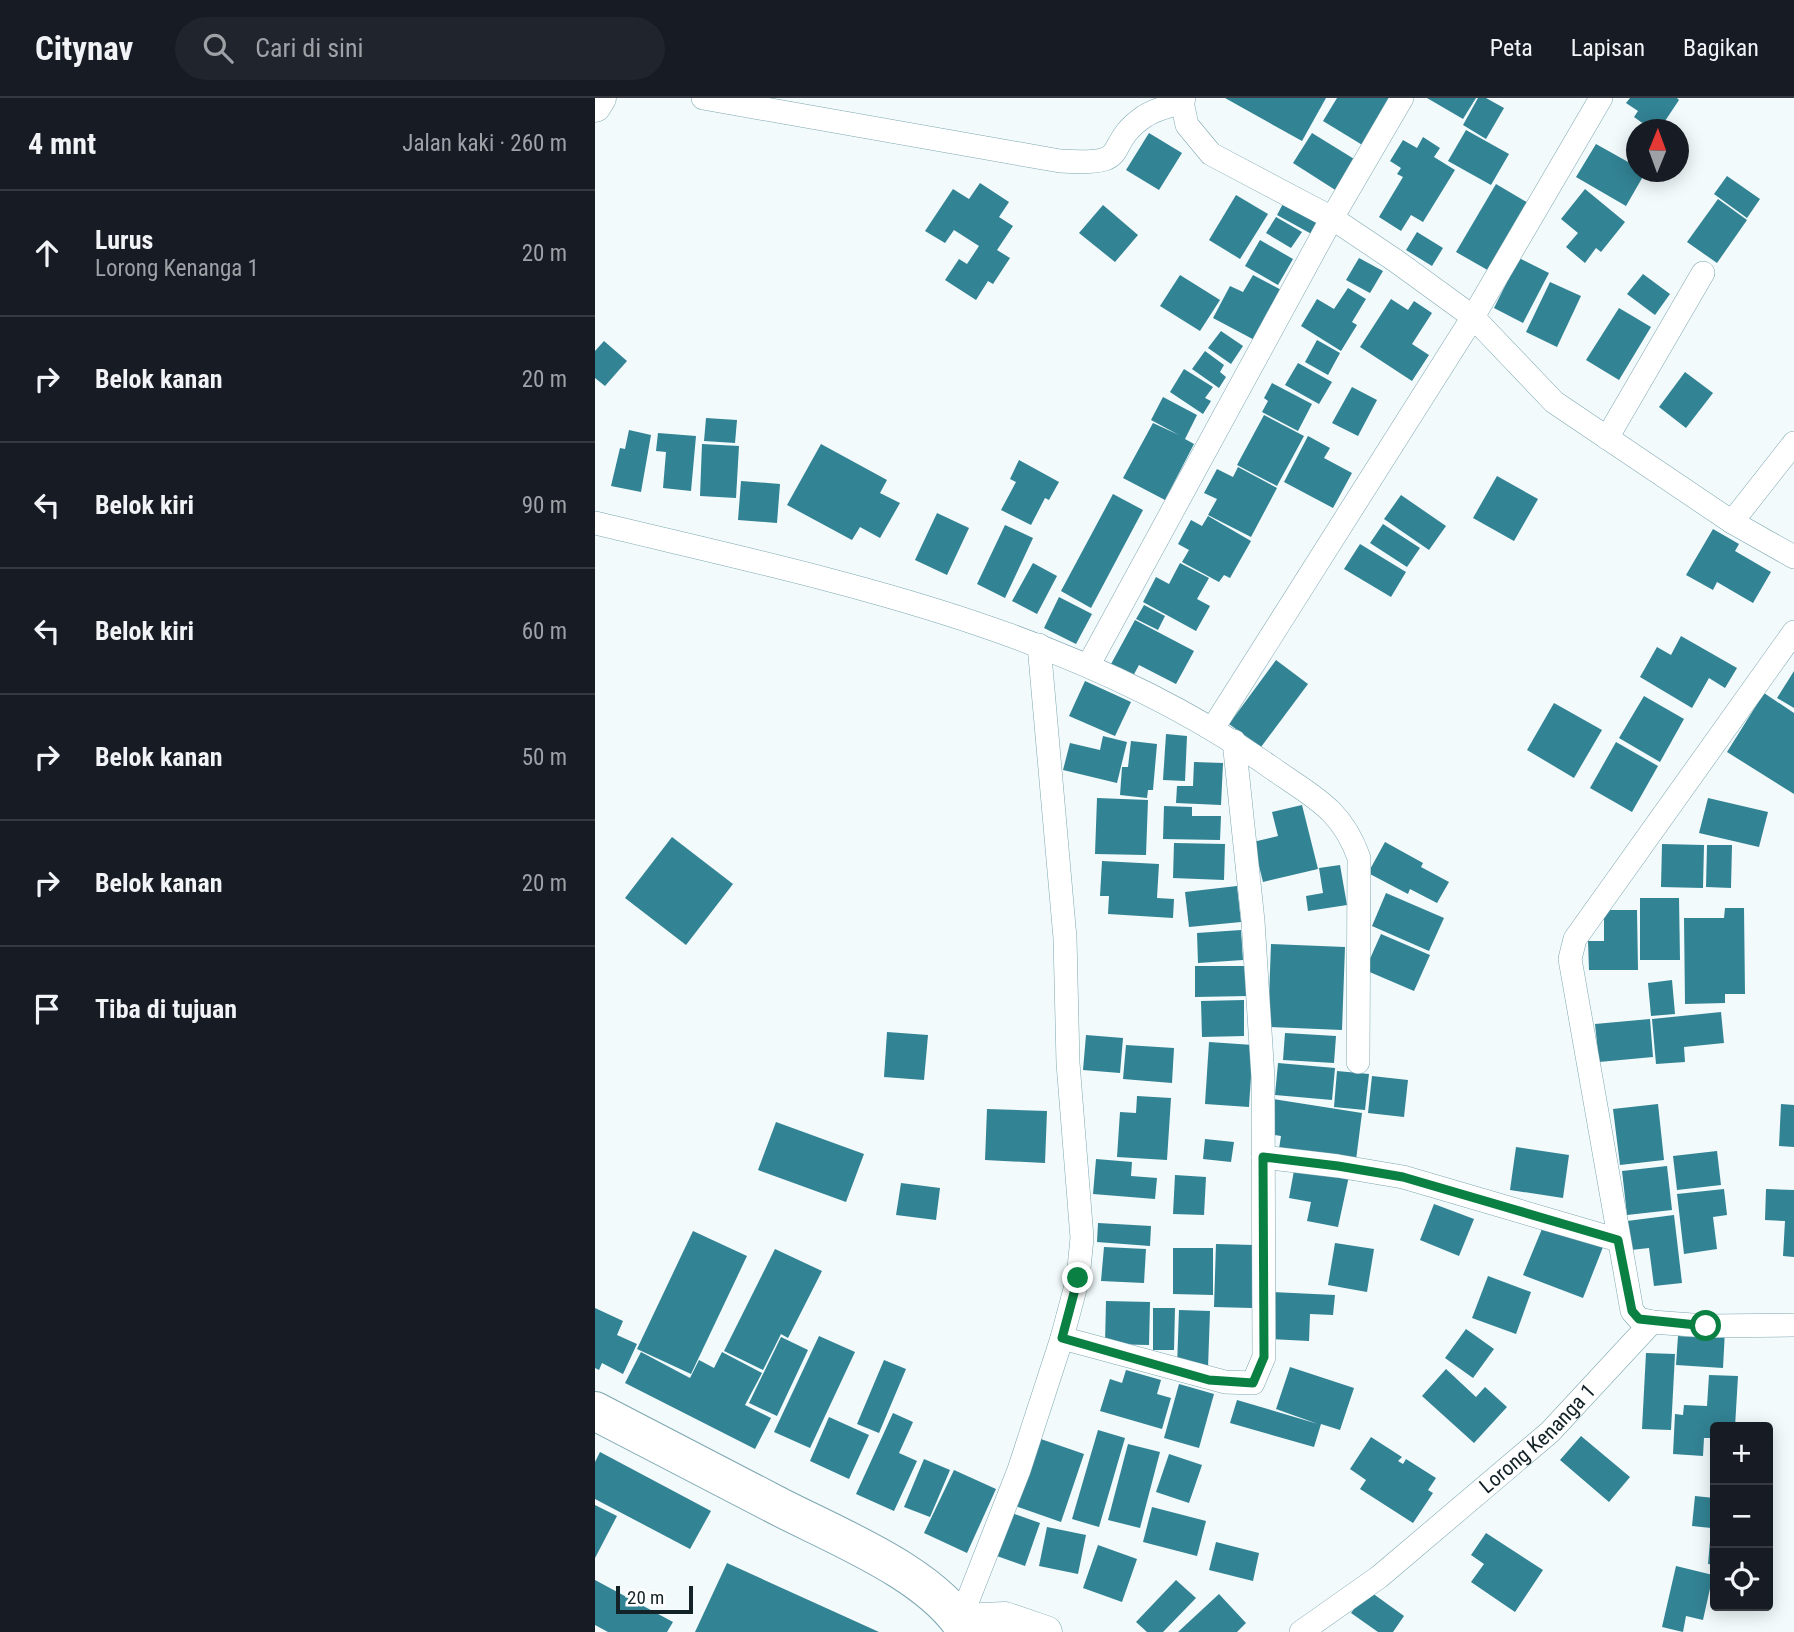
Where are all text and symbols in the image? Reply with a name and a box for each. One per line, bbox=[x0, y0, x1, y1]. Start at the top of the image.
search box bbox=[175, 17, 665, 80]
text: Citynav bbox=[35, 29, 133, 68]
icon: search bbox=[199, 29, 237, 67]
text: Cari di sini bbox=[255, 33, 364, 63]
text: Peta bbox=[1490, 34, 1533, 62]
text: Lapisan bbox=[1571, 34, 1645, 62]
text: Bagikan bbox=[1683, 34, 1759, 62]
north arrow bbox=[1626, 119, 1689, 182]
text: 4 mnt bbox=[28, 126, 96, 161]
text: Jalan kaki · 260 m bbox=[402, 130, 567, 157]
text: Lurus bbox=[95, 225, 153, 255]
icon: ahead bbox=[28, 234, 66, 272]
text: 20 m bbox=[522, 240, 567, 267]
text: Lorong Kenanga 1 bbox=[95, 255, 259, 282]
icon: right bbox=[28, 360, 66, 398]
text: Belok kanan bbox=[95, 364, 222, 394]
text: 20 m bbox=[522, 366, 567, 393]
icon: left bbox=[28, 486, 66, 524]
text: Belok kiri bbox=[95, 490, 194, 520]
text: 90 m bbox=[522, 492, 567, 519]
icon: left bbox=[28, 612, 66, 650]
text: Belok kiri bbox=[95, 616, 194, 646]
text: 60 m bbox=[522, 618, 567, 645]
icon: right bbox=[28, 738, 66, 776]
text: Belok kanan bbox=[95, 742, 222, 772]
text: 50 m bbox=[522, 744, 567, 771]
icon: right bbox=[28, 864, 66, 902]
text: Belok kanan bbox=[95, 868, 222, 898]
text: 20 m bbox=[522, 870, 567, 897]
icon: arrive bbox=[28, 990, 66, 1028]
text: Tiba di tujuan bbox=[95, 994, 237, 1024]
route end bbox=[1062, 1262, 1093, 1293]
route start bbox=[1690, 1310, 1721, 1341]
street label: Lorong Kenanga 1 bbox=[1475, 1379, 1600, 1498]
map controls bbox=[1710, 1422, 1773, 1611]
button: + bbox=[1710, 1422, 1773, 1485]
button: − bbox=[1710, 1485, 1773, 1548]
button: locate bbox=[1710, 1548, 1773, 1611]
scale bar bbox=[616, 1583, 693, 1615]
text: 20 m bbox=[627, 1586, 664, 1609]

